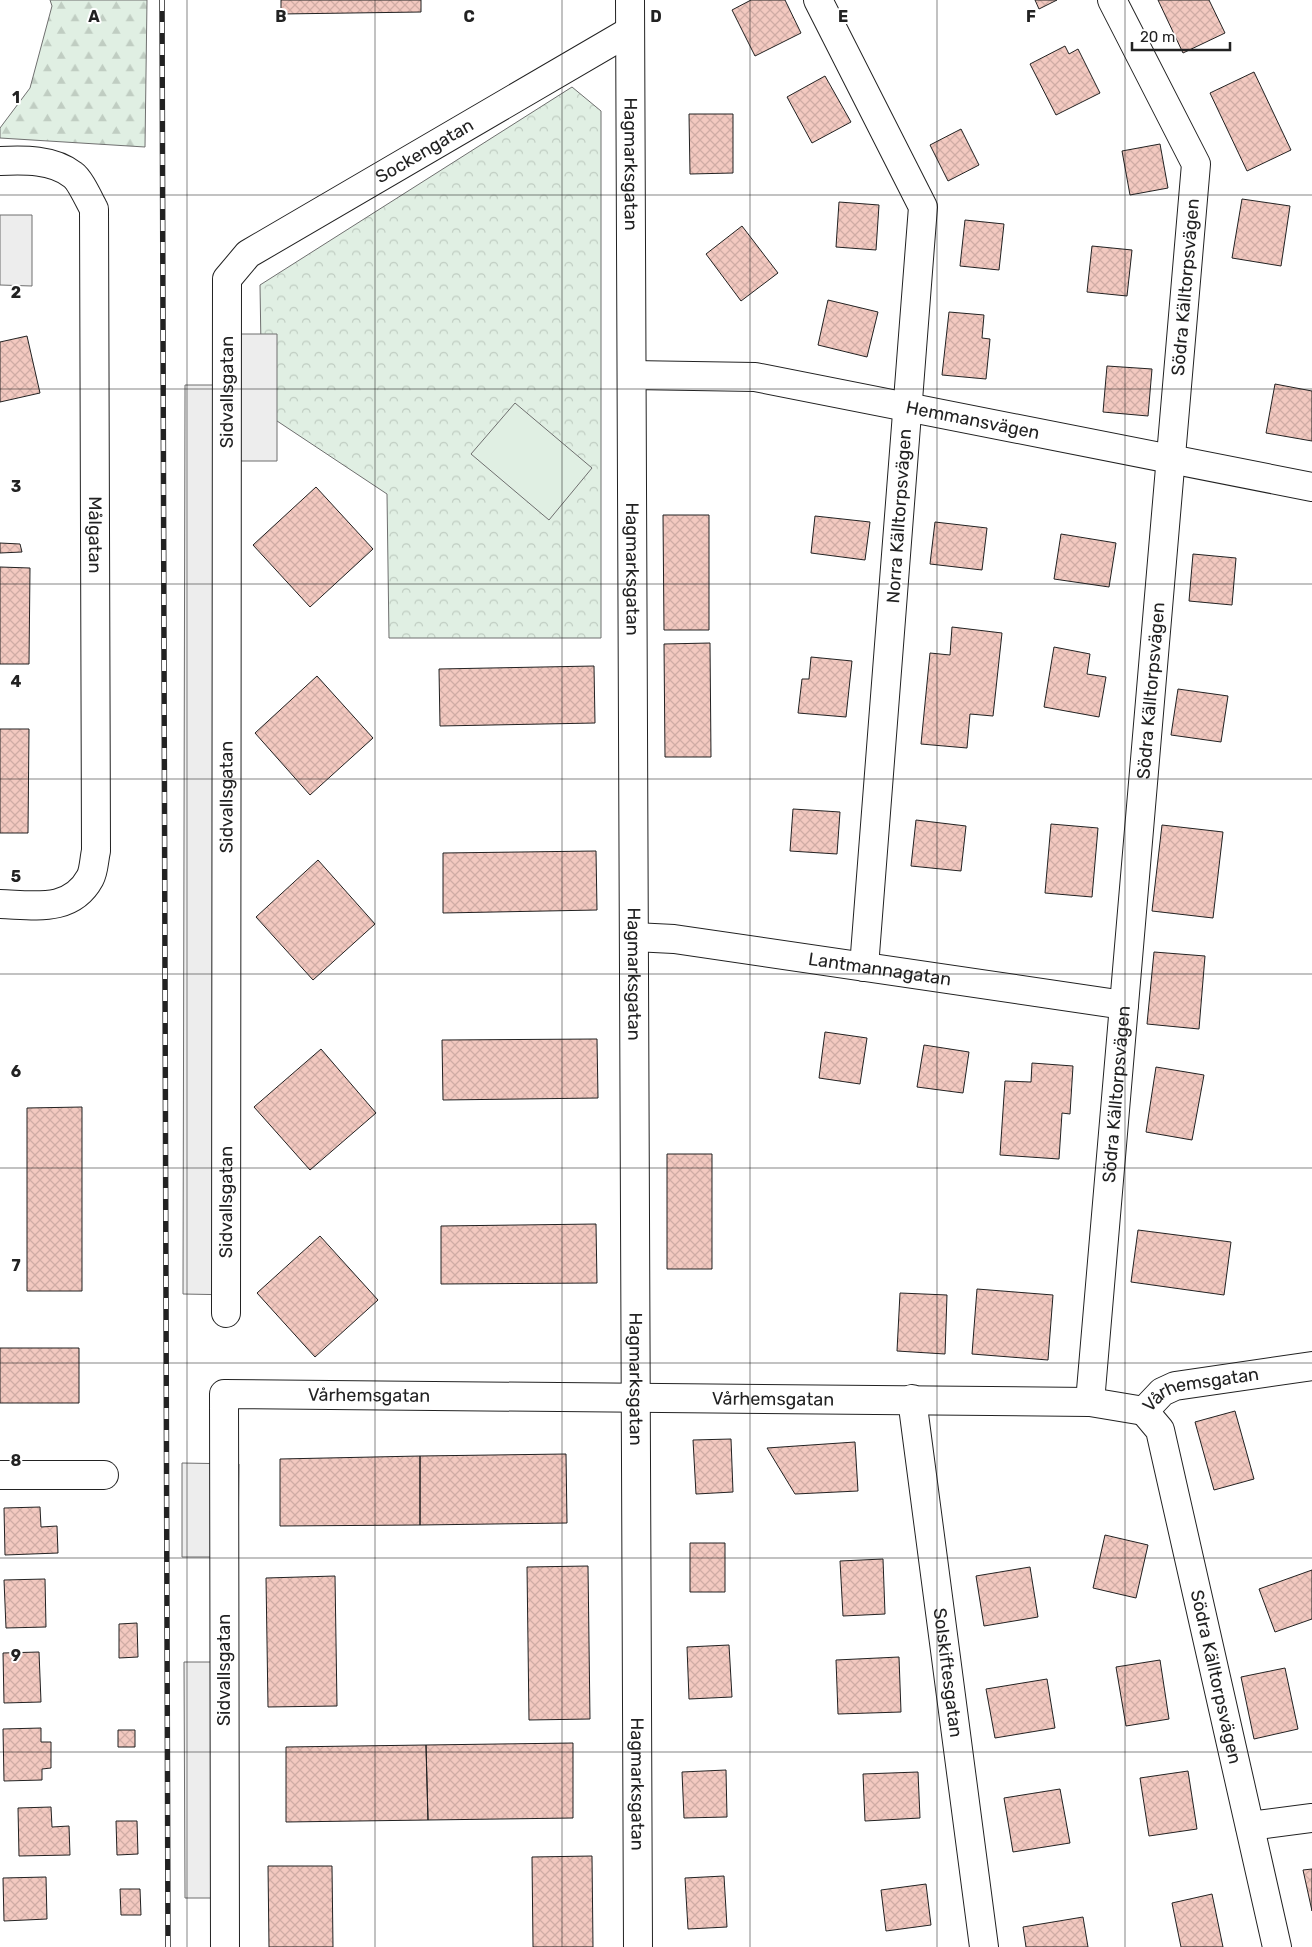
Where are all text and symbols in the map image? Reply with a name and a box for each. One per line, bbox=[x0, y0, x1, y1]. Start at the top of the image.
text: A bbox=[88, 7, 100, 26]
text: B bbox=[275, 7, 287, 26]
text: C bbox=[463, 7, 475, 26]
text: D bbox=[650, 7, 662, 26]
text: E bbox=[838, 7, 848, 26]
text: F bbox=[1026, 7, 1036, 26]
scale bar bbox=[1132, 20, 1230, 52]
text: 20 m bbox=[1140, 28, 1175, 46]
text: 1 bbox=[12, 88, 20, 107]
street label: Hagmarksgatan bbox=[619, 97, 642, 231]
street label: Sockengatan bbox=[371, 114, 477, 188]
street label: Södra Källtorpsvägen bbox=[1167, 198, 1204, 377]
text: 2 bbox=[11, 283, 21, 302]
street label: Sidvallsgatan bbox=[216, 336, 238, 448]
street label: Hemmansvägen bbox=[904, 396, 1042, 444]
street label: Norra Källtorpsvägen bbox=[882, 428, 916, 604]
text: 3 bbox=[11, 477, 21, 496]
street label: Målgatan bbox=[84, 496, 106, 573]
street label: Hagmarksgatan bbox=[621, 502, 644, 636]
street label: Södra Källtorpsvägen bbox=[1132, 601, 1169, 780]
text: 4 bbox=[11, 672, 22, 691]
street label: Sidvallsgatan bbox=[215, 741, 238, 853]
text: 5 bbox=[11, 867, 21, 886]
street label: Hagmarksgatan bbox=[623, 907, 645, 1041]
street label: Lantmannagatan bbox=[807, 948, 953, 991]
street label: Södra Källtorpsvägen bbox=[1098, 1005, 1135, 1184]
text: 6 bbox=[11, 1062, 21, 1081]
street label: Sidvallsgatan bbox=[215, 1146, 237, 1258]
text: 7 bbox=[11, 1256, 21, 1275]
street label: Hagmarksgatan bbox=[624, 1312, 647, 1446]
street label: Vårhemsgatan bbox=[1138, 1363, 1260, 1417]
street label: Vårhemsgatan bbox=[308, 1384, 430, 1407]
street label: Vårhemsgatan bbox=[712, 1388, 834, 1411]
text: 8 bbox=[11, 1451, 22, 1470]
street label: Södra Källtorpsvägen bbox=[1186, 1588, 1246, 1766]
street label: Solskiftesgatan bbox=[929, 1606, 967, 1739]
street label: Sidvallsgatan bbox=[213, 1614, 235, 1726]
text: 9 bbox=[11, 1646, 21, 1665]
street label: Hagmarksgatan bbox=[626, 1717, 649, 1851]

